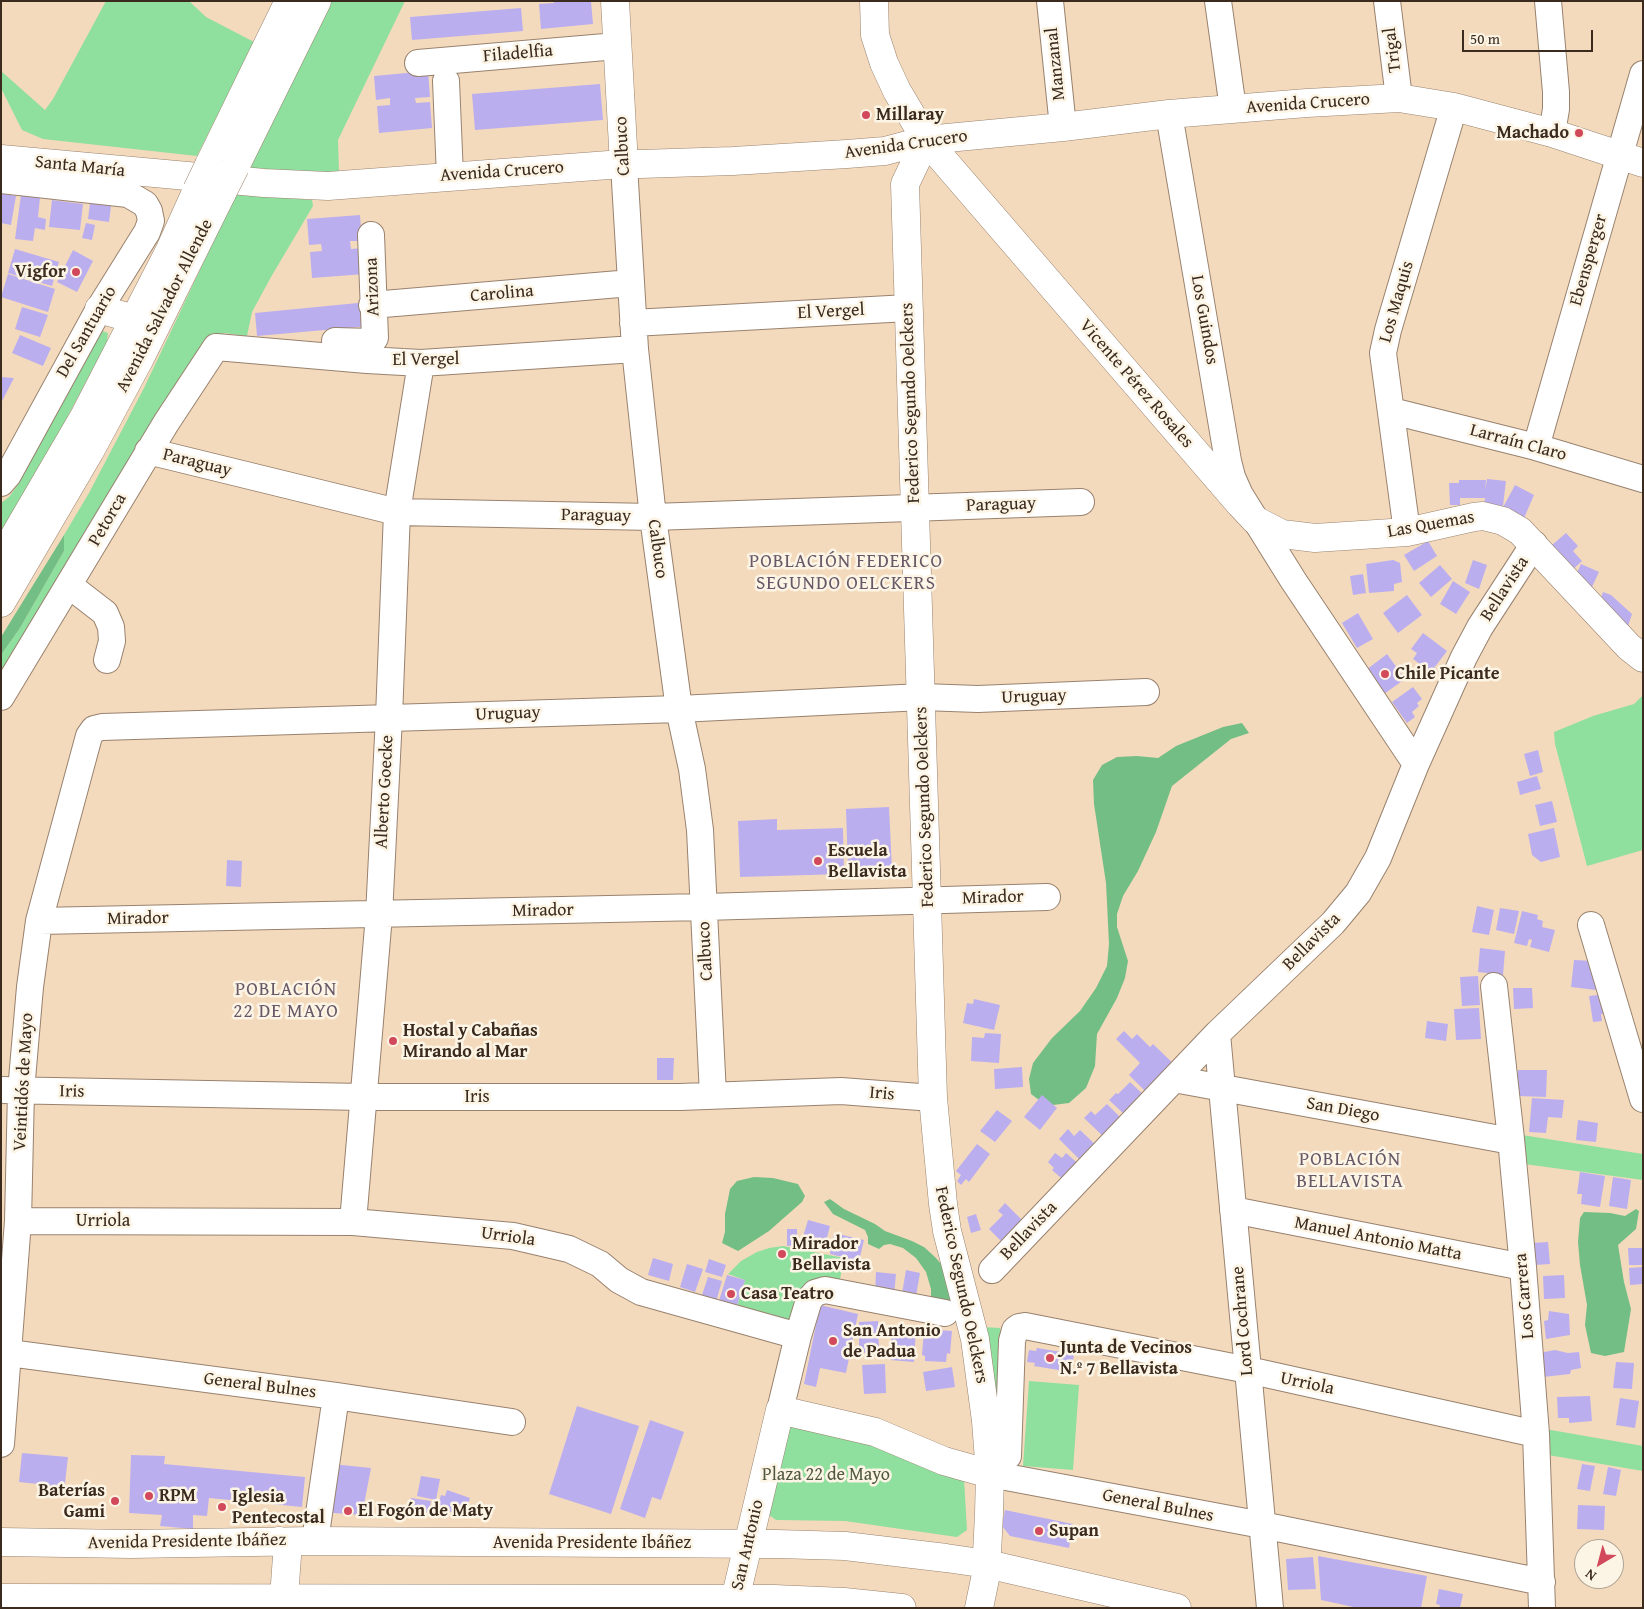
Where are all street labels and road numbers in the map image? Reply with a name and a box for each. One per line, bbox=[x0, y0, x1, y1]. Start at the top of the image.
street label: Manzanal bbox=[1041, 26, 1071, 102]
street label: Trigal bbox=[1380, 26, 1406, 74]
street label: Filadelfia bbox=[482, 40, 554, 68]
street label: Avenida Crucero bbox=[1245, 89, 1371, 119]
street label: Calbuco bbox=[611, 116, 635, 176]
street label: Avenida Crucero bbox=[843, 126, 969, 164]
street label: Santa María bbox=[34, 152, 126, 182]
street label: Avenida Crucero bbox=[439, 157, 565, 187]
street label: Ebensperger bbox=[1566, 212, 1612, 308]
street label: Avenida Salvador Allende bbox=[112, 216, 218, 396]
street label: Arizona bbox=[361, 257, 385, 317]
street label: Los Maquis bbox=[1375, 259, 1419, 345]
street label: Los Guindos bbox=[1186, 274, 1222, 366]
street label: Carolina bbox=[470, 280, 534, 308]
street label: Del Santuario bbox=[52, 282, 122, 382]
street label: El Vergel bbox=[797, 299, 865, 325]
street label: Federico Segundo Oelckers bbox=[897, 302, 925, 504]
street label: Vicente Pérez Rosales bbox=[1074, 315, 1198, 453]
street label: El Vergel bbox=[392, 349, 460, 371]
street label: Larraín Claro bbox=[1467, 420, 1569, 466]
street label: Paraguay bbox=[160, 444, 234, 482]
street label: Petorca bbox=[84, 490, 132, 550]
street label: Paraguay bbox=[966, 493, 1036, 517]
street label: Paraguay bbox=[561, 505, 631, 527]
street label: Las Quemas bbox=[1386, 507, 1476, 543]
street label: Calbuco bbox=[642, 518, 672, 580]
street label: Bellavista bbox=[1476, 552, 1534, 626]
street label: Uruguay bbox=[1001, 685, 1067, 709]
street label: Uruguay bbox=[475, 702, 541, 726]
street label: Federico Segundo Oelckers bbox=[911, 706, 939, 908]
street label: Alberto Goecke bbox=[371, 735, 399, 849]
street label: Mirador bbox=[962, 886, 1024, 910]
street label: Mirador bbox=[512, 900, 574, 922]
street label: Mirador bbox=[107, 908, 169, 930]
street label: Bellavista bbox=[1279, 909, 1345, 975]
street label: Calbuco bbox=[694, 921, 718, 981]
street label: Veintidós de Mayo bbox=[10, 1012, 38, 1152]
street label: Iris bbox=[59, 1081, 85, 1103]
street label: Iris bbox=[869, 1082, 895, 1106]
street label: Iris bbox=[464, 1086, 490, 1108]
street label: San Diego bbox=[1305, 1093, 1381, 1127]
street label: Federico Segundo Oelckers bbox=[930, 1184, 992, 1386]
street label: Bellavista bbox=[996, 1197, 1062, 1265]
street label: Urriola bbox=[76, 1210, 130, 1232]
street label: Manuel Antonio Matta bbox=[1293, 1212, 1463, 1266]
street label: Urriola bbox=[480, 1223, 536, 1251]
street label: Los Carrera bbox=[1510, 1252, 1540, 1340]
street label: Lord Cochrane bbox=[1227, 1265, 1259, 1377]
street label: General Bulnes bbox=[203, 1368, 317, 1404]
street label: Urriola bbox=[1278, 1368, 1336, 1400]
street label: General Bulnes bbox=[1100, 1485, 1216, 1527]
street label: San Antonio bbox=[727, 1498, 769, 1592]
street label: Avenida Presidente Ibáñez bbox=[88, 1529, 286, 1555]
street label: Avenida Presidente Ibáñez bbox=[493, 1532, 691, 1554]

